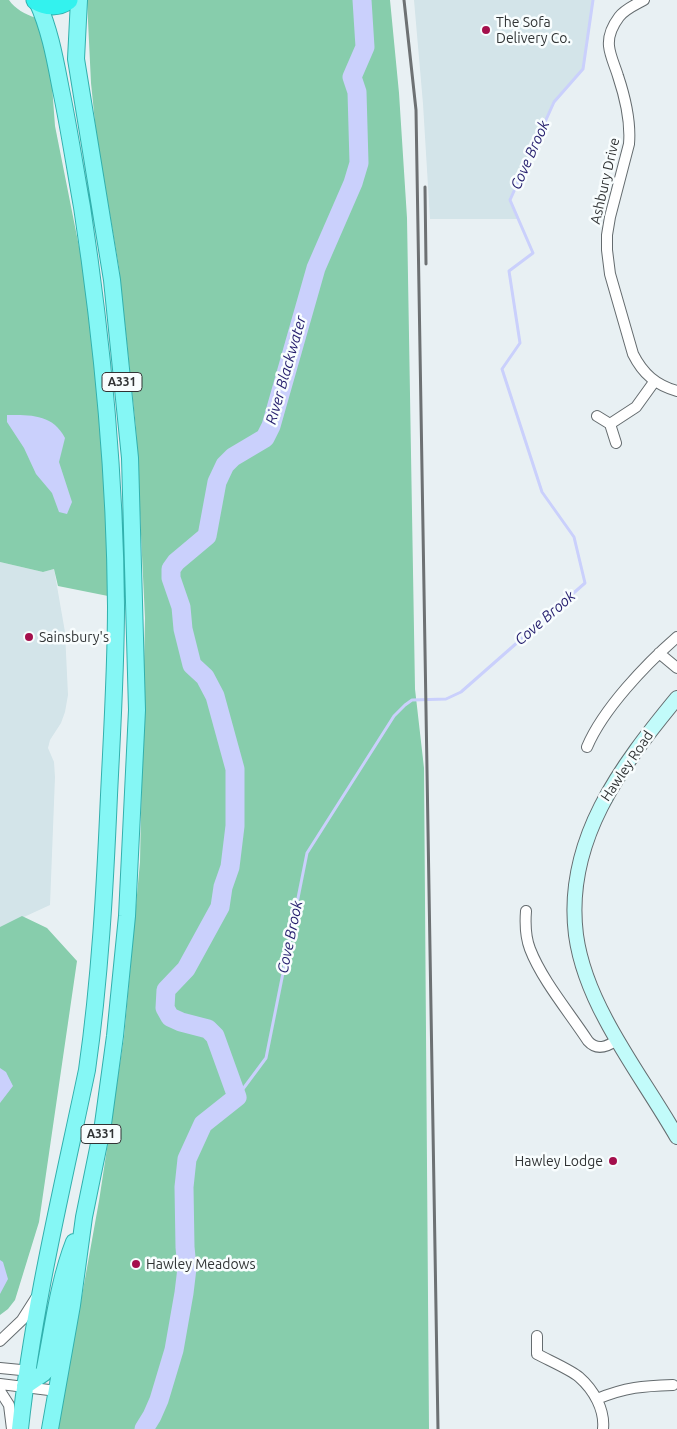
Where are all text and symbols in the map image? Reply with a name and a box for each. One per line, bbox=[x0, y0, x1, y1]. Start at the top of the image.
place label: The Sofa Delivery Co. bbox=[496, 14, 571, 46]
marker: The Sofa Delivery Co. bbox=[480, 24, 492, 36]
water label: Cove Brook bbox=[507, 118, 553, 192]
street label: Ashbury Drive bbox=[587, 136, 623, 226]
water label: River Blackwater bbox=[262, 314, 310, 426]
road number: A331 bbox=[102, 372, 142, 392]
water label: Cove Brook bbox=[511, 587, 579, 649]
place label: Sainsbury's bbox=[39, 629, 109, 645]
marker: Sainsbury's bbox=[23, 631, 35, 643]
street label: Hawley Road bbox=[597, 728, 657, 804]
water label: Cove Brook bbox=[273, 899, 307, 975]
road number: A331 bbox=[81, 1124, 121, 1144]
place label: Hawley Lodge bbox=[515, 1153, 603, 1169]
marker: Hawley Lodge bbox=[607, 1155, 619, 1167]
place label: Hawley Meadows bbox=[146, 1256, 256, 1272]
marker: Hawley Meadows bbox=[130, 1258, 142, 1270]

